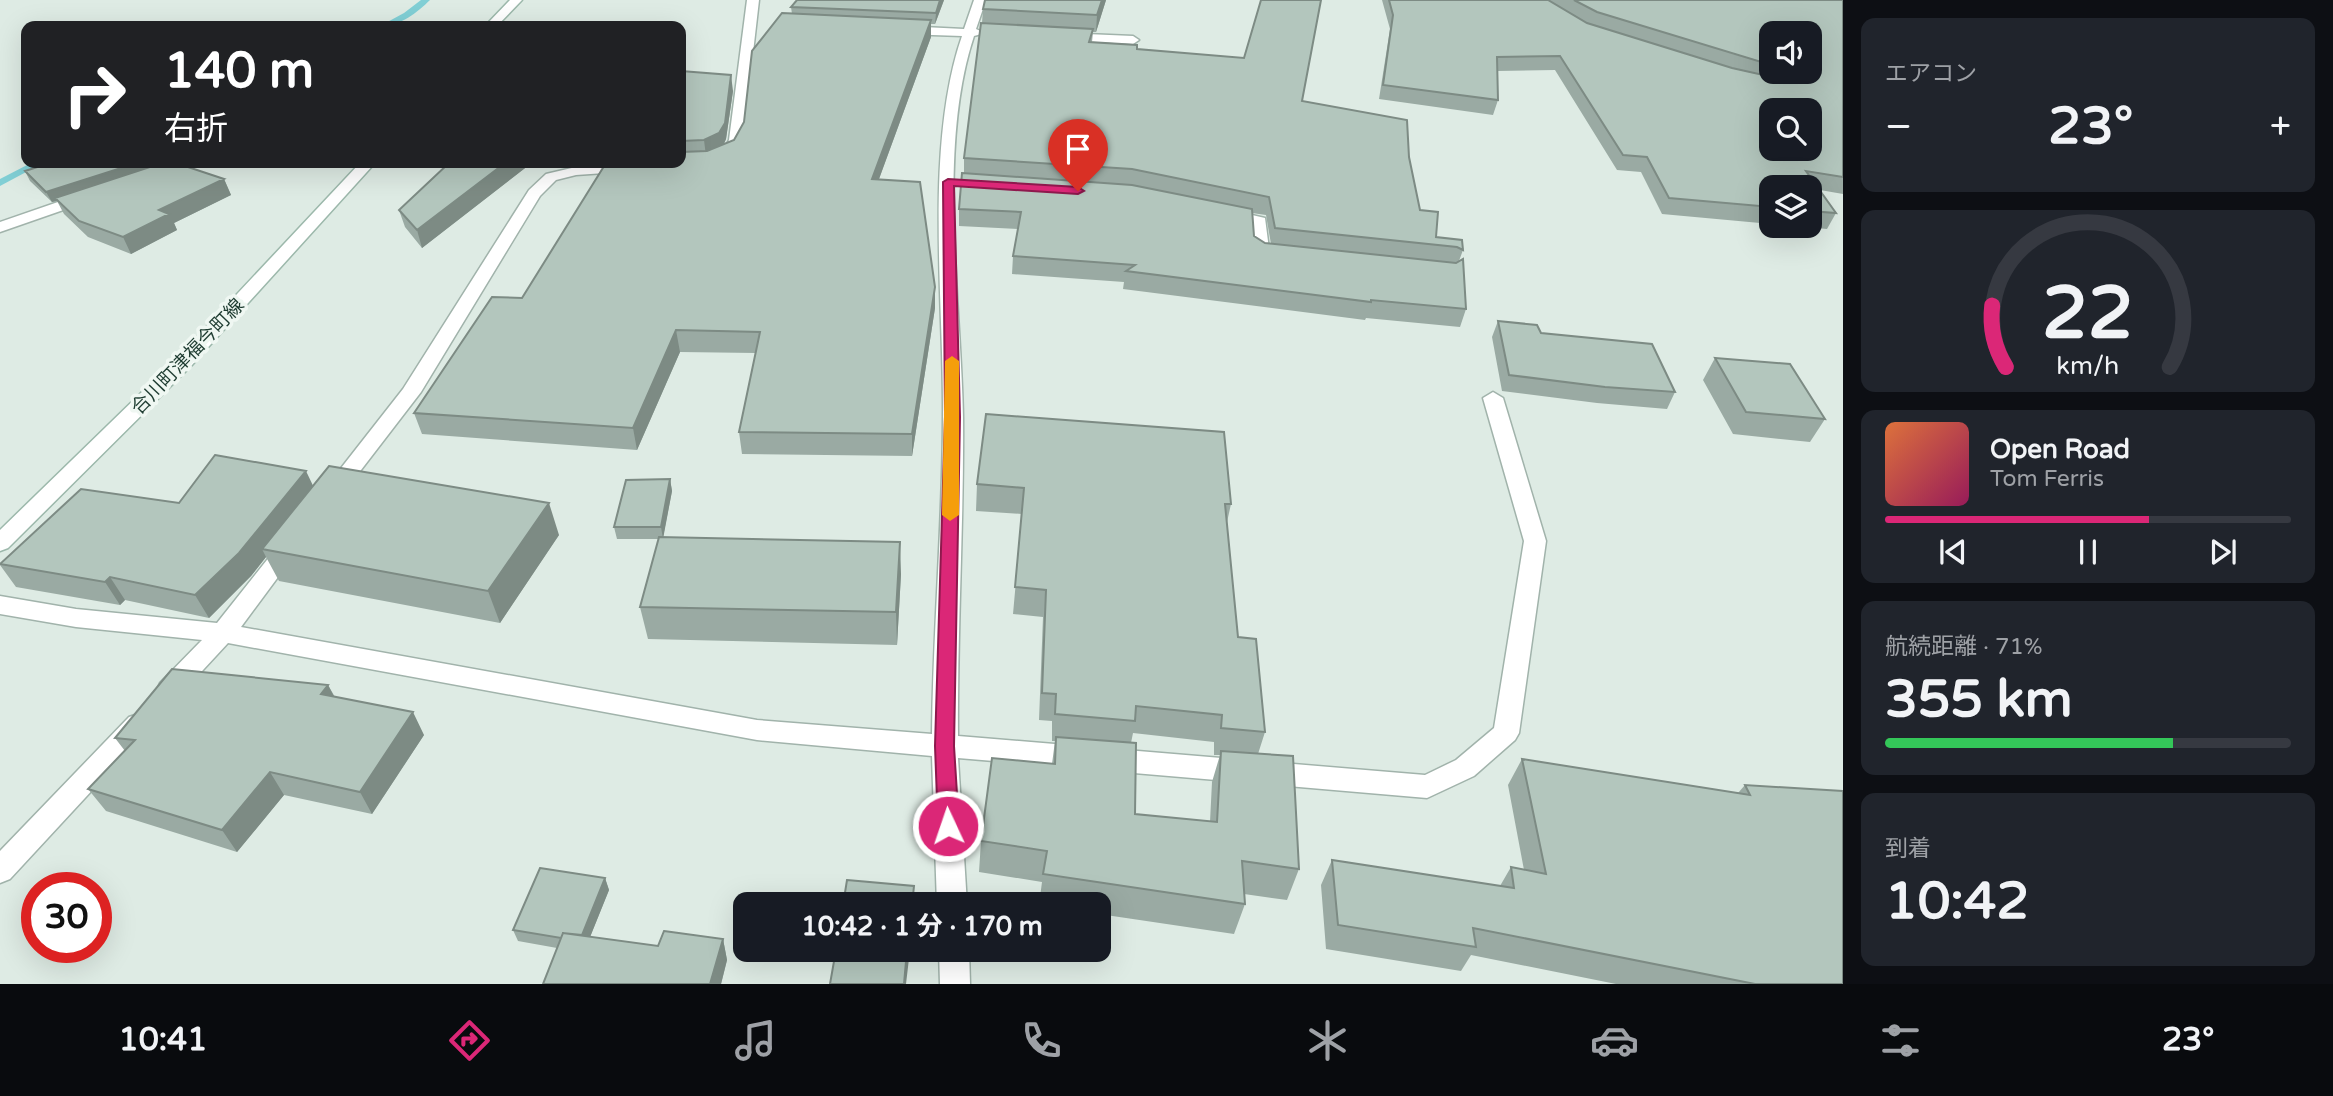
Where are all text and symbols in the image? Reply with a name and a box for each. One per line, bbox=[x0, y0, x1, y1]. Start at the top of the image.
map controls bbox=[1759, 21, 1822, 238]
button: sound bbox=[1759, 21, 1822, 84]
text: 140 m bbox=[164, 42, 314, 101]
icon: right bbox=[49, 49, 140, 140]
text: エアコン bbox=[1885, 60, 1977, 88]
text: 23° bbox=[2048, 95, 2133, 158]
button: search bbox=[1759, 98, 1822, 161]
text: − bbox=[1885, 104, 1912, 150]
text: + bbox=[2270, 104, 2291, 150]
text: 右折 bbox=[164, 110, 228, 148]
pin bbox=[1048, 119, 1108, 191]
icon: arrive bbox=[1059, 130, 1097, 168]
button: layers bbox=[1759, 175, 1822, 238]
text: 22 bbox=[2042, 270, 2134, 358]
street label: 合川町津福今町線 bbox=[127, 294, 248, 419]
text: km/h bbox=[2057, 350, 2119, 380]
text: Open Road bbox=[1990, 434, 2130, 465]
text: Tom Ferris bbox=[1990, 465, 2104, 493]
icon: previous bbox=[1934, 533, 1972, 571]
icon: pause bbox=[2069, 533, 2107, 571]
icon: next bbox=[2204, 533, 2242, 571]
text: 航続距離 · 71% bbox=[1885, 633, 2043, 661]
text: 355 km bbox=[1885, 668, 2073, 731]
position arrow bbox=[911, 789, 985, 863]
text: 到着 bbox=[1885, 835, 1931, 863]
text: 10:42 bbox=[1885, 870, 2029, 933]
speed limit sign: 30 bbox=[21, 872, 112, 963]
text: 10:42 · 1 分 · 170 m bbox=[801, 911, 1043, 942]
icon: directions bbox=[445, 1016, 494, 1065]
icon: music bbox=[731, 1016, 780, 1065]
icon: phone bbox=[1017, 1016, 1066, 1065]
icon: climate bbox=[1303, 1016, 1352, 1065]
icon: car bbox=[1590, 1016, 1639, 1065]
icon: filters bbox=[1876, 1016, 1925, 1065]
text: 10:41 bbox=[119, 1021, 207, 1059]
text: 23° bbox=[2162, 1021, 2214, 1059]

